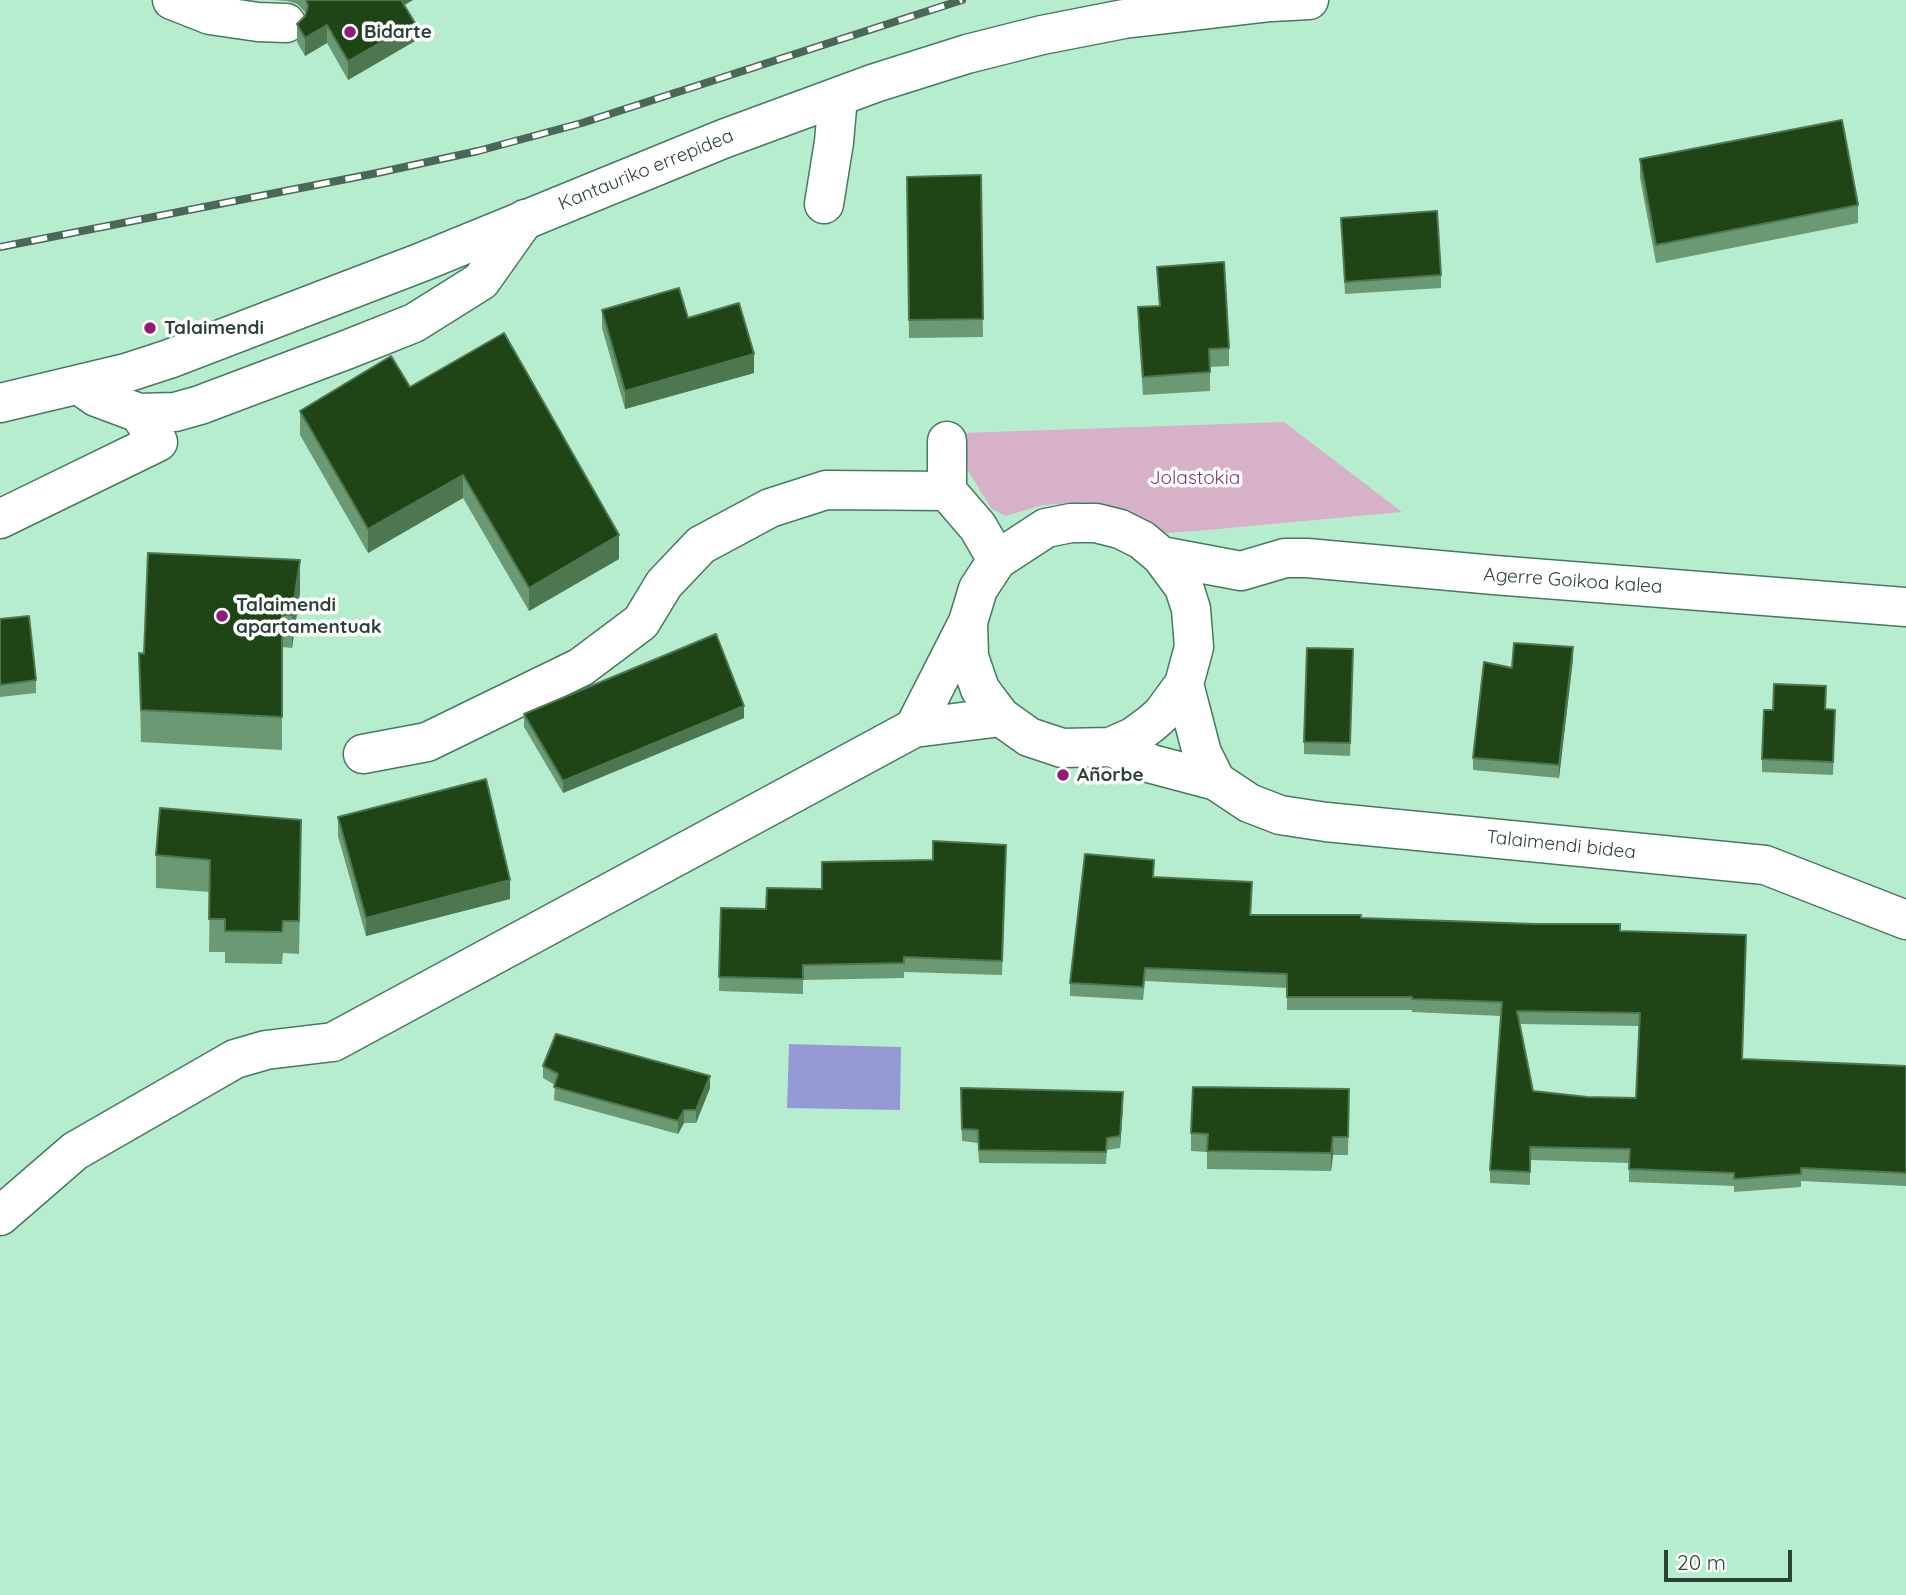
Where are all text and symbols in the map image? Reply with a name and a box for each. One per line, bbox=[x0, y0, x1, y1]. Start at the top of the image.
place label: Bidarte bbox=[364, 21, 432, 43]
marker: Bidarte bbox=[342, 24, 358, 40]
street label: Kantauriko errepidea bbox=[555, 124, 737, 216]
place label: Talaimendi bbox=[164, 317, 264, 339]
marker: Talaimendi bbox=[142, 320, 158, 336]
park label: Jolastokia bbox=[1150, 467, 1240, 489]
street label: Agerre Goikoa kalea bbox=[1483, 563, 1663, 599]
place label: Talaimendi apartamentuak bbox=[236, 594, 381, 638]
marker: Talaimendi apartamentuak bbox=[214, 608, 230, 624]
place label: Añorbe bbox=[1077, 764, 1144, 786]
marker: Añorbe bbox=[1055, 767, 1071, 783]
street label: Talaimendi bidea bbox=[1485, 826, 1637, 864]
scale bar bbox=[1668, 1536, 1796, 1580]
text: 20 m bbox=[1677, 1549, 1726, 1575]

